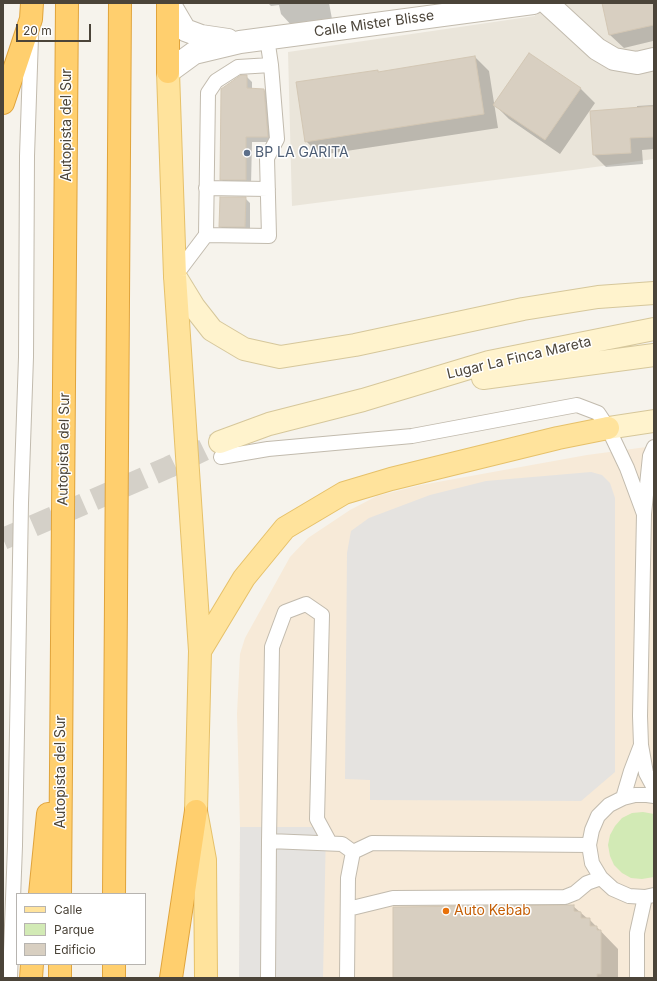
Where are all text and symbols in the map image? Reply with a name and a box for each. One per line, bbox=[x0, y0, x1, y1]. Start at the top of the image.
street label: Calle Mister Blisse bbox=[313, 7, 435, 41]
scale bar bbox=[18, 16, 93, 42]
text: 20 m bbox=[23, 23, 52, 38]
street label: Autopista del Sur bbox=[59, 68, 75, 182]
place label: BP LA GARITA bbox=[255, 145, 349, 161]
marker: BP LA GARITA bbox=[242, 148, 252, 158]
street label: Lugar La Finca Mareta bbox=[445, 333, 593, 383]
street label: Autopista del Sur bbox=[55, 392, 73, 506]
street label: Autopista del Sur bbox=[53, 715, 69, 829]
legend bbox=[16, 893, 146, 965]
text: Calle bbox=[54, 902, 82, 917]
place label: Auto Kebab bbox=[454, 903, 531, 919]
marker: Auto Kebab bbox=[441, 906, 451, 916]
text: Parque bbox=[54, 922, 94, 937]
text: Edificio bbox=[54, 942, 96, 957]

